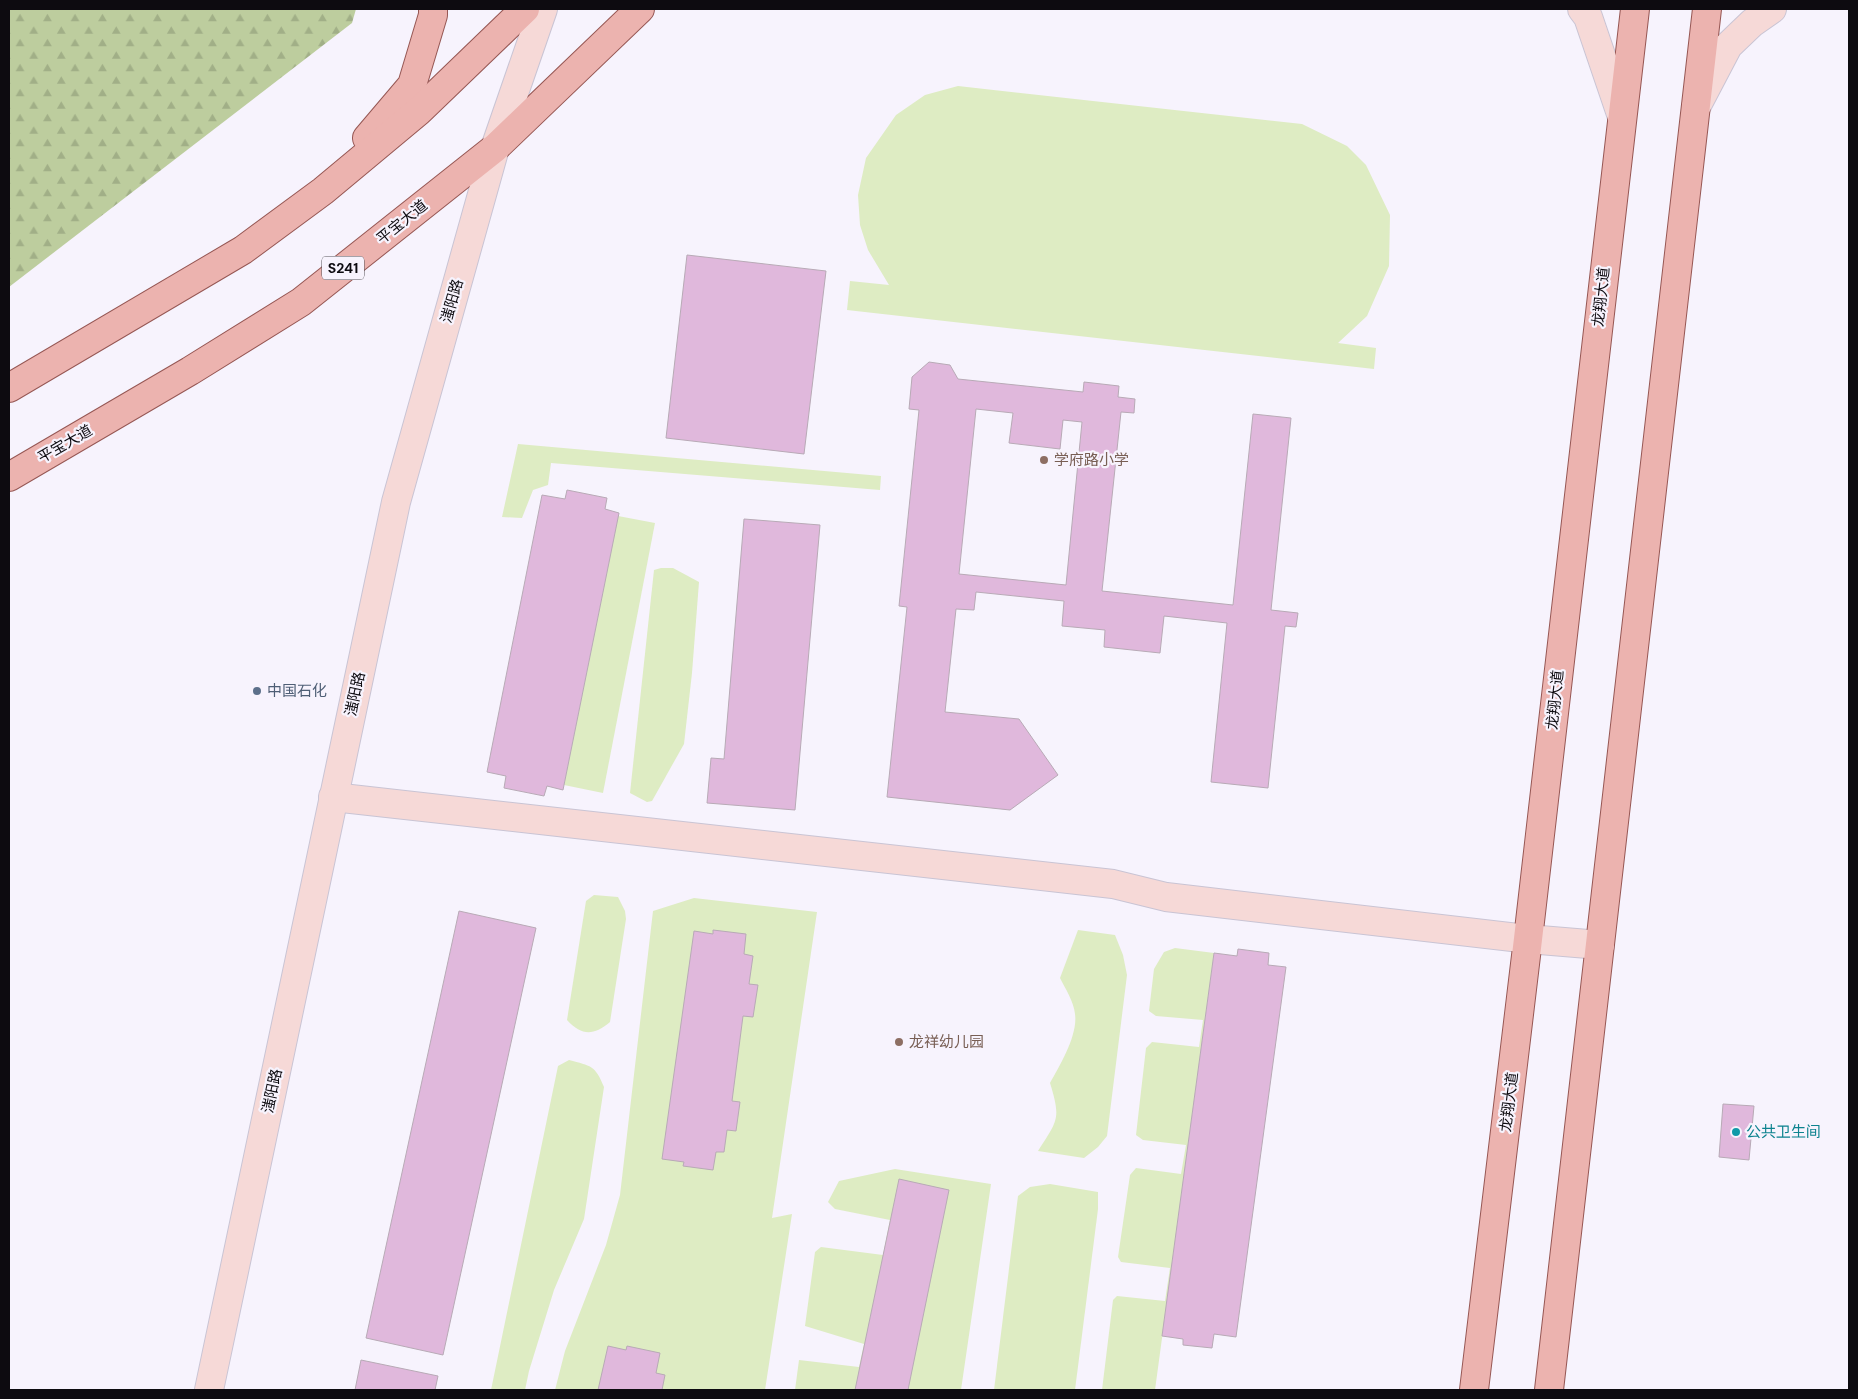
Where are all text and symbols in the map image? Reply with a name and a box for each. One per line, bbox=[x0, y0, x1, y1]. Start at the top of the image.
street label: 平宝大道 bbox=[372, 195, 432, 249]
road number: S241 bbox=[322, 256, 364, 280]
street label: 龙翔大道 bbox=[1588, 266, 1614, 328]
street label: 滍阳路 bbox=[436, 277, 468, 325]
street label: 平宝大道 bbox=[34, 420, 96, 468]
place label: 学府路小学 bbox=[1054, 450, 1129, 470]
marker: 学府路小学 bbox=[1038, 454, 1050, 466]
street label: 龙翔大道 bbox=[1542, 669, 1568, 731]
street label: 滍阳路 bbox=[341, 670, 369, 718]
place label: 中国石化 bbox=[267, 681, 327, 701]
marker: 中国石化 bbox=[251, 685, 263, 697]
place label: 龙祥幼儿园 bbox=[909, 1032, 984, 1052]
marker: 龙祥幼儿园 bbox=[893, 1036, 905, 1048]
street label: 滍阳路 bbox=[258, 1067, 286, 1115]
street label: 龙翔大道 bbox=[1495, 1071, 1523, 1133]
place label: 公共卫生间 bbox=[1746, 1122, 1821, 1142]
marker: 公共卫生间 bbox=[1730, 1126, 1742, 1138]

